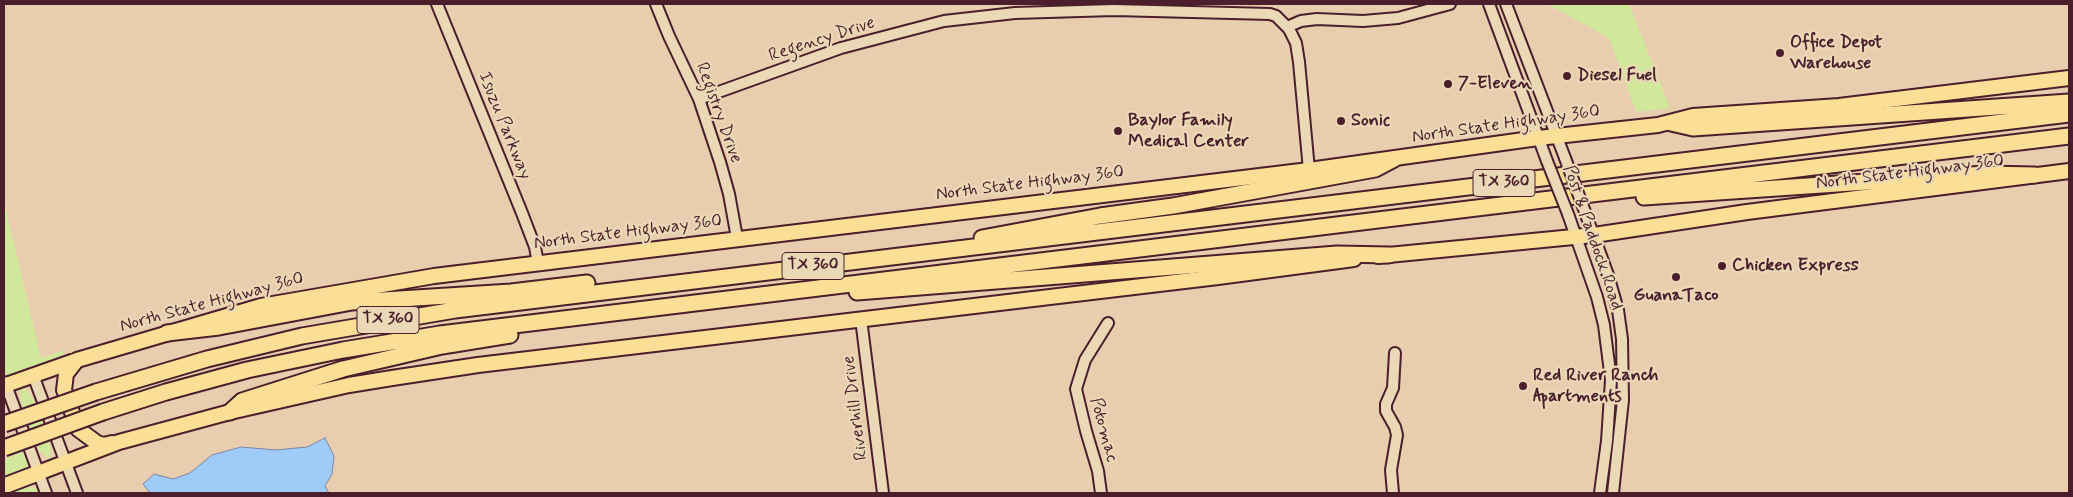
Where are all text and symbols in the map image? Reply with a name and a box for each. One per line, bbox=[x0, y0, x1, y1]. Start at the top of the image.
street label: Regency Drive bbox=[766, 13, 878, 67]
place label: Office Depot Warehouse bbox=[1790, 32, 1883, 74]
marker: Office Depot Warehouse bbox=[1774, 47, 1786, 59]
street label: Registry Drive bbox=[690, 60, 746, 166]
place label: Diesel Fuel bbox=[1577, 65, 1657, 87]
street label: Isuzu Parkway bbox=[473, 69, 535, 183]
marker: Diesel Fuel bbox=[1561, 70, 1573, 82]
place label: 7-Eleven bbox=[1458, 73, 1532, 95]
marker: 7-Eleven bbox=[1442, 78, 1454, 90]
street label: North State Highway 360 bbox=[1411, 101, 1601, 149]
place label: Baylor Family Medical Center bbox=[1128, 110, 1249, 152]
place label: Sonic bbox=[1351, 110, 1390, 132]
marker: Sonic bbox=[1335, 115, 1347, 127]
marker: Baylor Family Medical Center bbox=[1112, 125, 1124, 137]
street label: North State Highway 360 bbox=[1815, 151, 2005, 195]
street label: North State Highway 360 bbox=[935, 162, 1125, 206]
street label: Post & Paddock Road bbox=[1557, 163, 1627, 313]
road number: TX 360 bbox=[1473, 170, 1535, 197]
street label: North State Highway 360 bbox=[533, 211, 723, 255]
road number: TX 360 bbox=[782, 252, 844, 280]
place label: Chicken Express bbox=[1732, 255, 1859, 277]
marker: Chicken Express bbox=[1716, 260, 1728, 272]
street label: North State Highway 360 bbox=[118, 268, 306, 338]
marker: GuanaTaco bbox=[1670, 271, 1682, 283]
place label: GuanaTaco bbox=[1634, 285, 1718, 307]
road number: TX 360 bbox=[357, 306, 419, 334]
street label: Riverhill Drive bbox=[839, 354, 873, 462]
place label: Red River Ranch Apartments bbox=[1533, 365, 1659, 408]
marker: Red River Ranch Apartments bbox=[1517, 380, 1529, 392]
street label: Potomac bbox=[1084, 395, 1122, 465]

